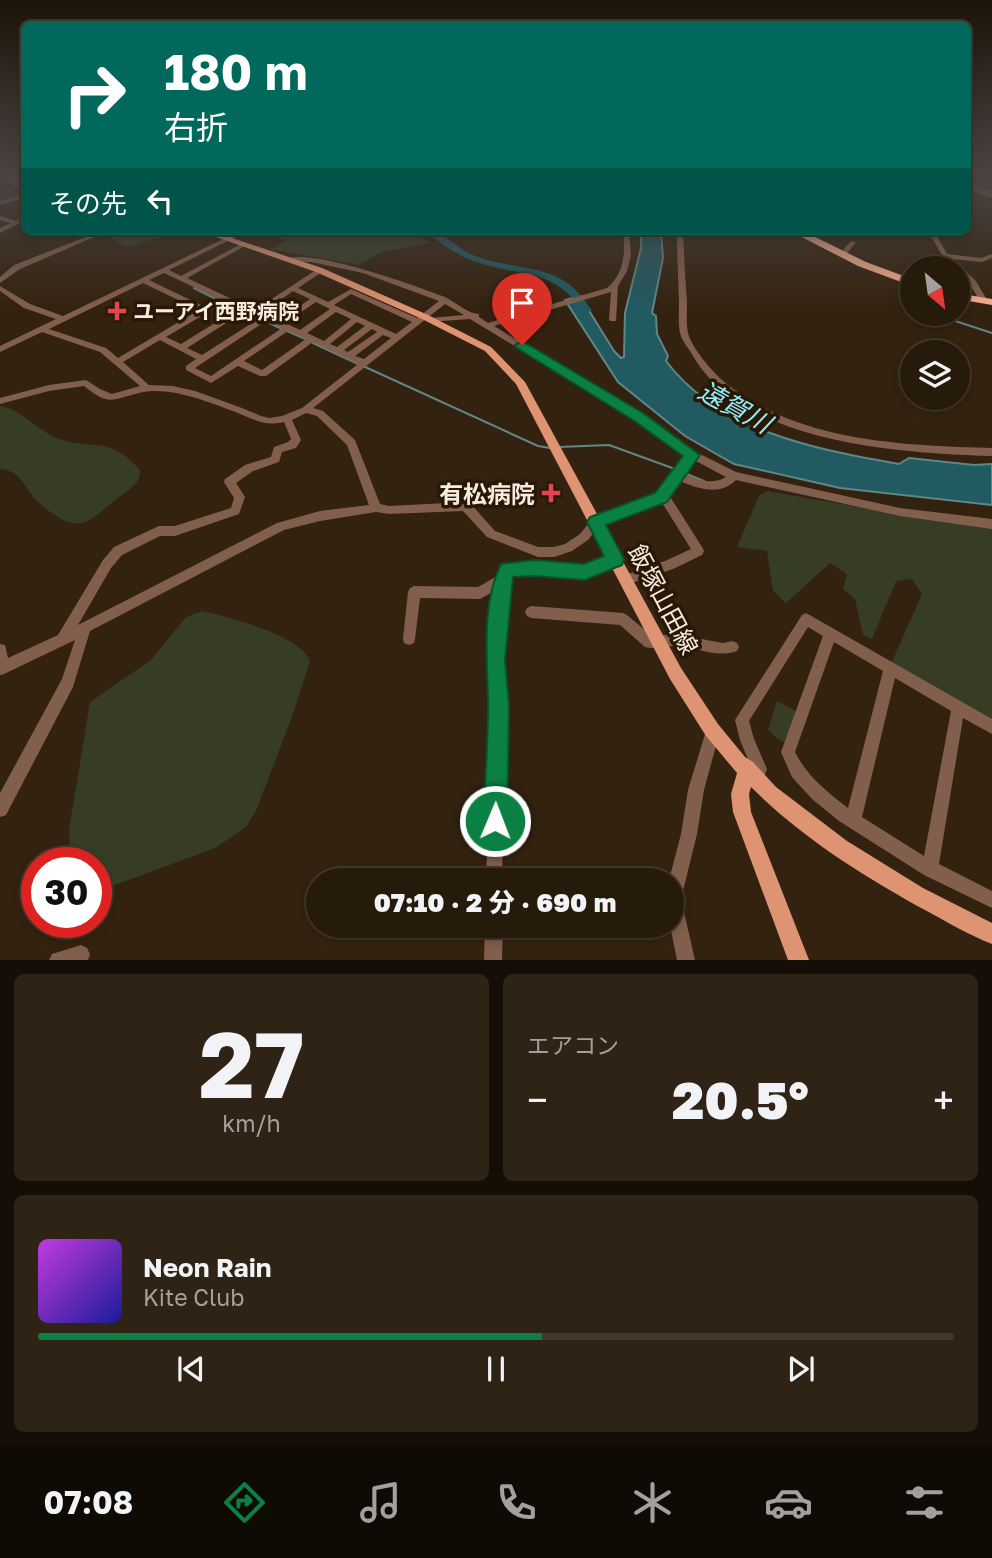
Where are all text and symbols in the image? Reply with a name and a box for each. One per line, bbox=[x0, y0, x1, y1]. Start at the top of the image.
text: 180 m bbox=[164, 42, 308, 101]
icon: right bbox=[49, 49, 140, 140]
text: 右折 bbox=[164, 108, 228, 146]
icon: left bbox=[141, 182, 179, 220]
text: その先 bbox=[49, 188, 127, 219]
north arrow bbox=[900, 256, 970, 326]
map controls bbox=[900, 256, 970, 410]
pin bbox=[492, 273, 552, 345]
icon: arrive bbox=[503, 284, 541, 322]
place label: ユーアイ西野病院 bbox=[133, 298, 299, 324]
marker: ユーアイ西野病院 bbox=[107, 301, 127, 321]
button: layers bbox=[900, 340, 970, 410]
water label: 遠賀川 bbox=[693, 375, 779, 441]
place label: 有松病院 bbox=[439, 479, 535, 508]
marker: 有松病院 bbox=[541, 483, 561, 503]
street label: 飯塚山田線 bbox=[623, 539, 705, 659]
position arrow bbox=[458, 784, 532, 858]
speed limit sign: 30 bbox=[21, 847, 112, 938]
text: 07:10 · 2 分 · 690 m bbox=[374, 887, 616, 918]
text: 27 bbox=[199, 1009, 304, 1118]
text: エアコン bbox=[527, 1031, 619, 1059]
text: 20.5° bbox=[672, 1068, 809, 1130]
text: − bbox=[527, 1077, 548, 1122]
text: + bbox=[933, 1077, 954, 1122]
text: km/h bbox=[222, 1109, 281, 1137]
text: Neon Rain bbox=[143, 1252, 272, 1283]
text: Kite Club bbox=[143, 1283, 244, 1311]
icon: previous bbox=[172, 1350, 210, 1388]
icon: pause bbox=[477, 1350, 515, 1388]
icon: next bbox=[782, 1350, 820, 1388]
icon: directions bbox=[220, 1478, 269, 1527]
icon: music bbox=[356, 1478, 405, 1527]
icon: phone bbox=[492, 1478, 541, 1527]
icon: climate bbox=[628, 1478, 677, 1527]
icon: car bbox=[764, 1478, 813, 1527]
icon: filters bbox=[900, 1478, 949, 1527]
text: 07:08 bbox=[43, 1483, 133, 1521]

